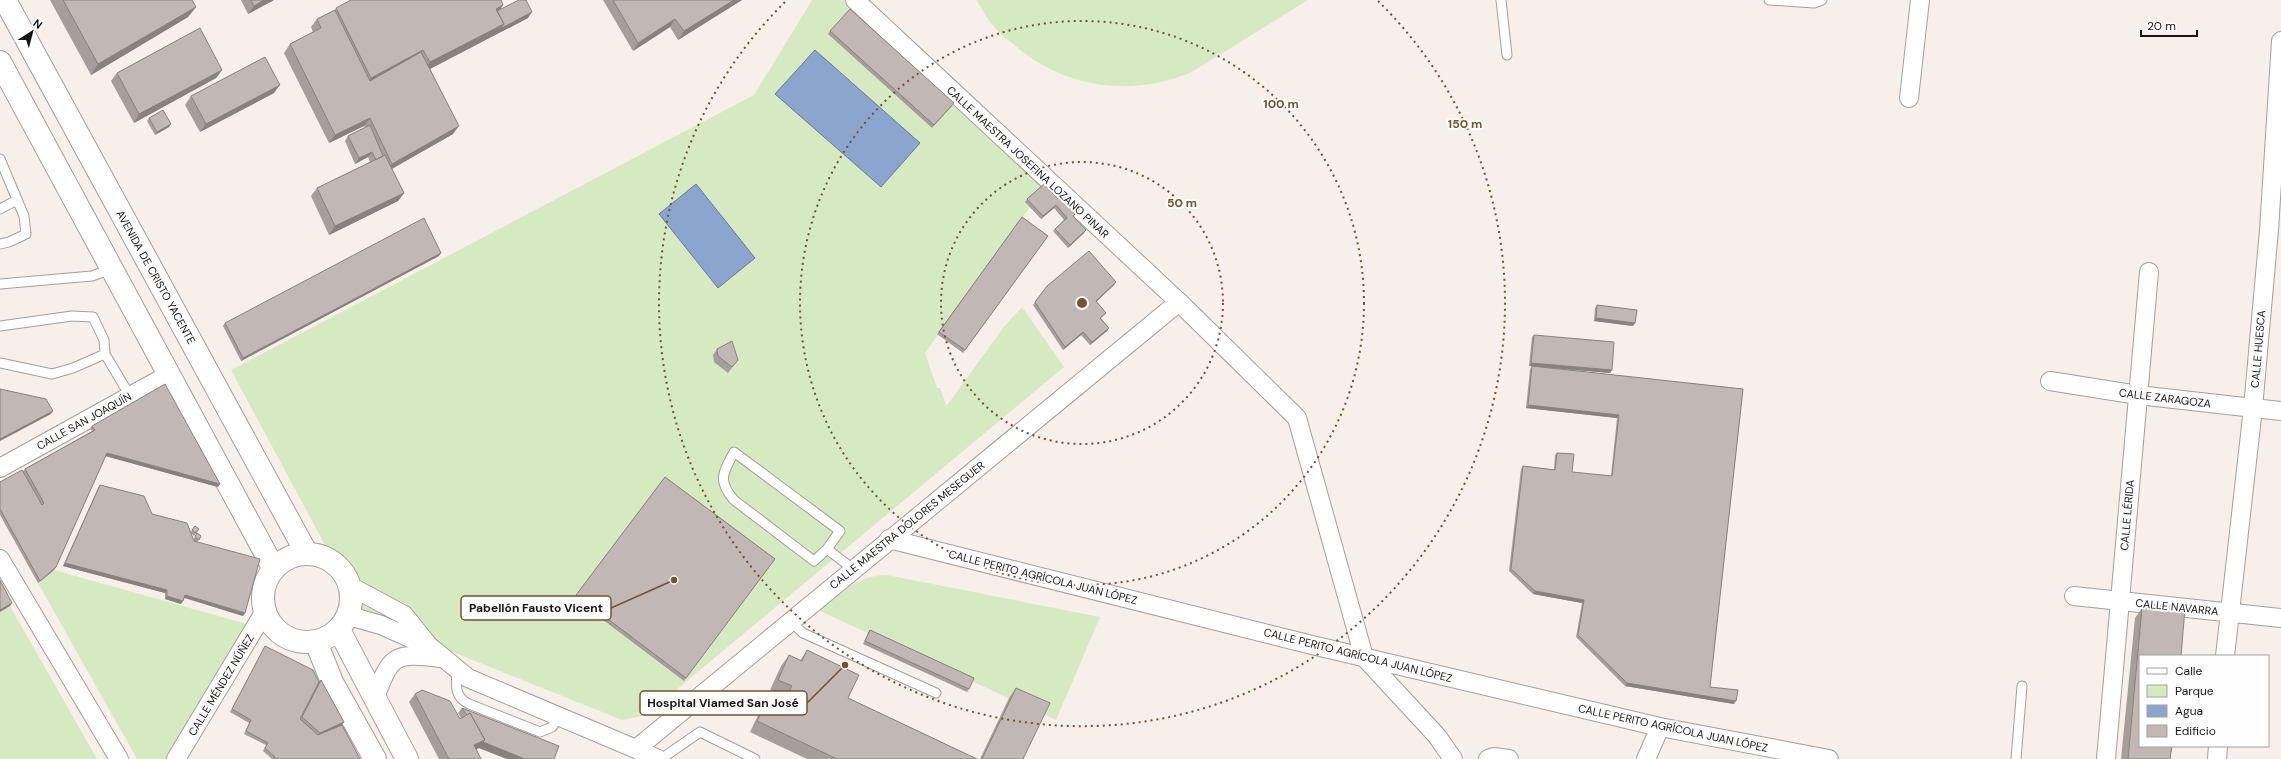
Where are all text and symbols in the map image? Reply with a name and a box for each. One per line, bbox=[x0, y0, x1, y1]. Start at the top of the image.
north arrow bbox=[12, 12, 52, 52]
scale bar bbox=[2141, 12, 2197, 38]
text: N bbox=[31, 16, 45, 32]
text: 20 m bbox=[2147, 18, 2176, 34]
street label: CALLE MAESTRA JOSEFINA LOZANO PINAR bbox=[944, 83, 1112, 241]
text: 100 m bbox=[1263, 96, 1299, 112]
text: 150 m bbox=[1448, 116, 1482, 132]
text: 50 m bbox=[1167, 195, 1197, 211]
street label: AVENIDA DE CRISTO YACENTE bbox=[113, 208, 199, 346]
centre of rings bbox=[1075, 296, 1089, 310]
street label: CALLE HUESCA bbox=[2248, 310, 2268, 388]
street label: CALLE ZARAGOZA bbox=[2118, 385, 2212, 411]
street label: CALLE SAN JOAQUÍN bbox=[34, 389, 134, 453]
street label: CALLE MAESTRA DOLORES MESEGUER bbox=[827, 458, 987, 592]
street label: CALLE LÉRIDA bbox=[2117, 479, 2137, 551]
street label: CALLE PERITO AGRÍCOLA JUAN LÓPEZ bbox=[947, 547, 1139, 607]
callout: Pabellón Fausto Vicent bbox=[461, 596, 611, 620]
street label: CALLE NAVARRA bbox=[2135, 596, 2219, 618]
text: Pabellón Fausto Vicent bbox=[469, 600, 603, 616]
street label: CALLE PERITO AGRÍCOLA JUAN LÓPEZ bbox=[1262, 625, 1454, 685]
street label: CALLE MÉNDEZ NÚÑEZ bbox=[185, 632, 257, 738]
legend bbox=[2139, 655, 2269, 747]
text: Calle bbox=[2175, 663, 2202, 679]
text: Parque bbox=[2175, 683, 2214, 699]
callout: Hospital Viamed San José bbox=[640, 691, 807, 715]
text: Hospital Viamed San José bbox=[647, 695, 799, 711]
street label: CALLE PERITO AGRÍCOLA JUAN LÓPEZ bbox=[1577, 701, 1769, 755]
text: Agua bbox=[2175, 703, 2203, 719]
text: Edificio bbox=[2175, 723, 2216, 739]

